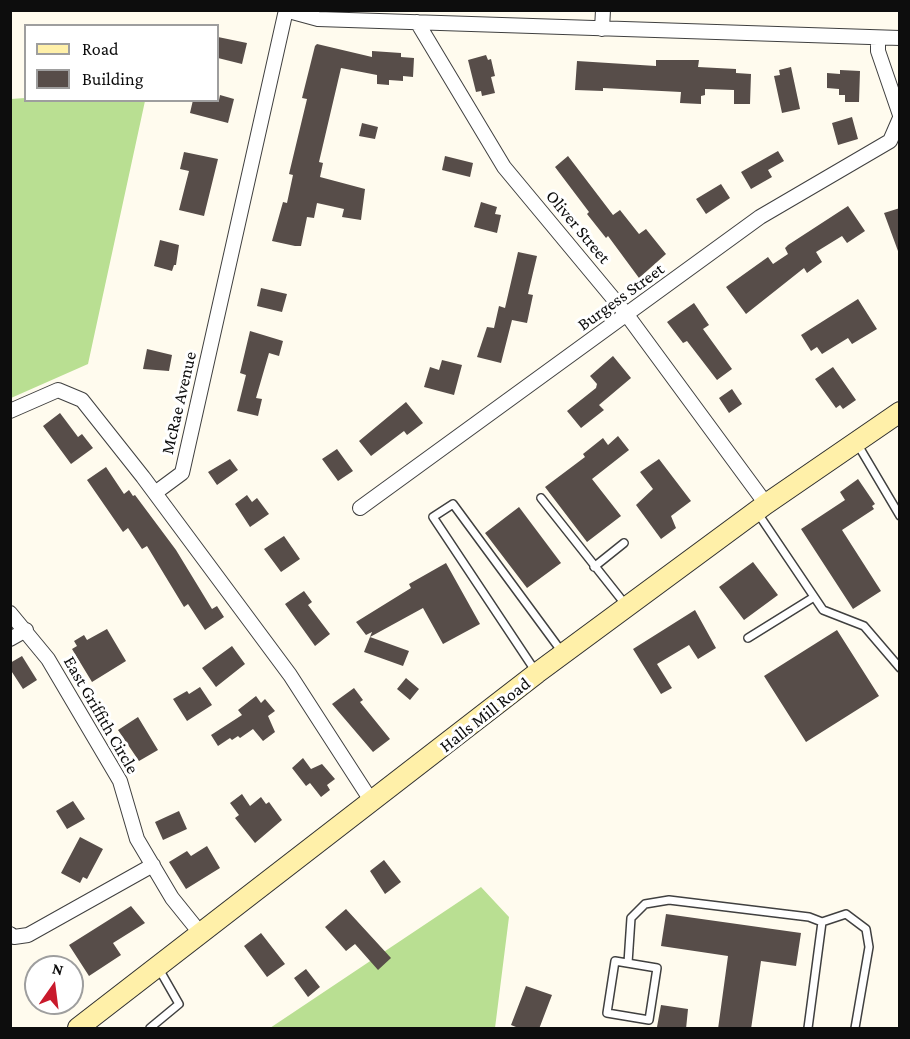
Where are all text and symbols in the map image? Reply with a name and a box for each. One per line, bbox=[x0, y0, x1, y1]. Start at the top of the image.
legend bbox=[24, 24, 219, 102]
text: Road bbox=[82, 39, 119, 59]
text: Building bbox=[82, 69, 143, 89]
street label: Oliver Street bbox=[541, 186, 615, 268]
street label: Burgess Street bbox=[574, 258, 668, 336]
street label: McRae Avenue bbox=[157, 349, 201, 457]
street label: East Griffith Circle bbox=[59, 652, 143, 778]
street label: Halls Mill Road bbox=[435, 673, 535, 757]
north arrow bbox=[24, 955, 84, 1015]
text: N bbox=[51, 959, 65, 979]

